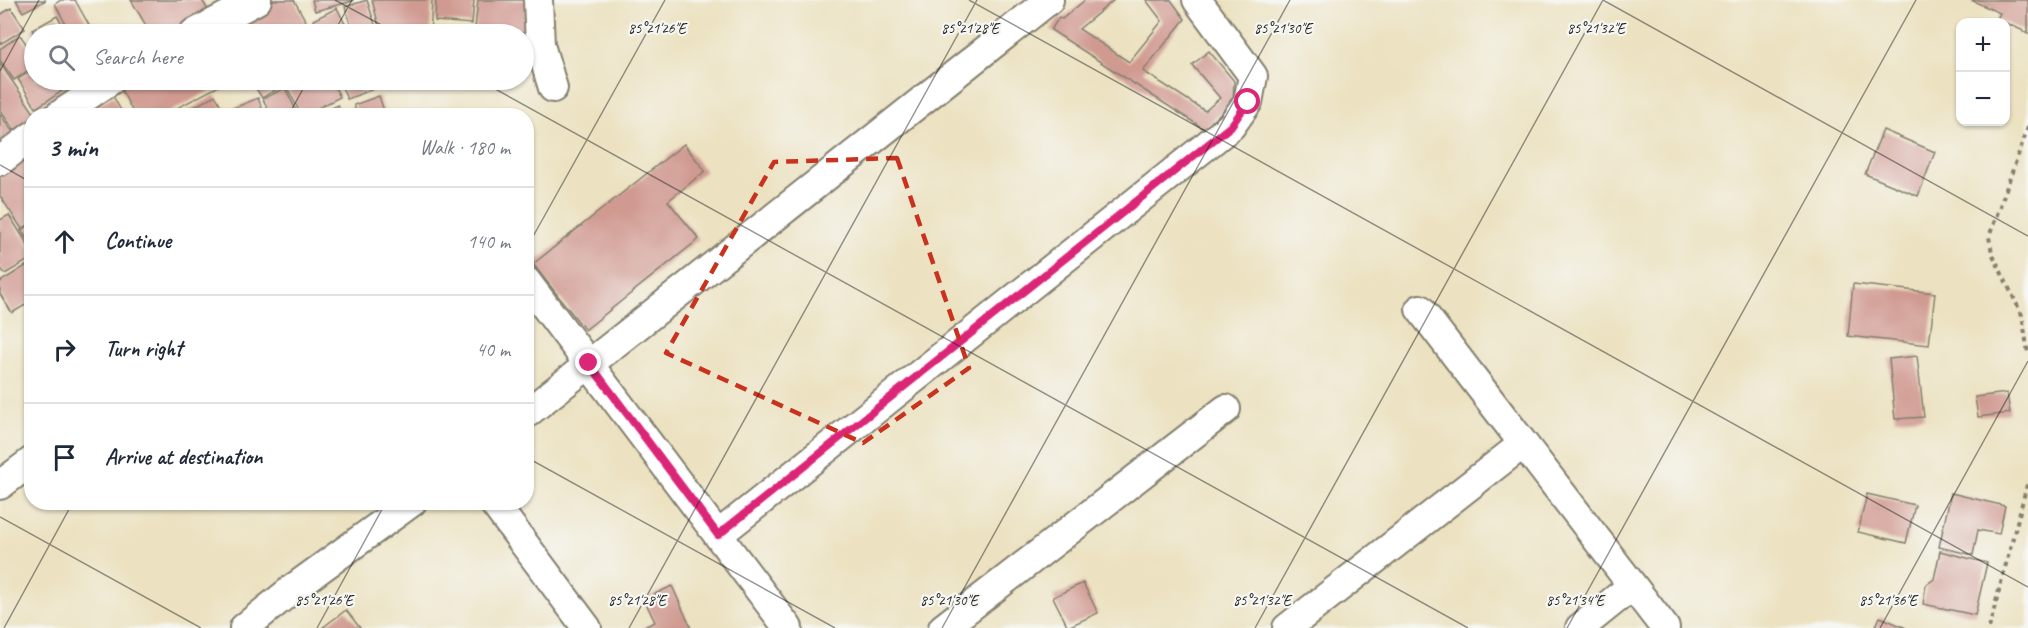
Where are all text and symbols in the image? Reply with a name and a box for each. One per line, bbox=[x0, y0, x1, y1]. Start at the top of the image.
map controls bbox=[1956, 18, 2010, 126]
button: + bbox=[1956, 18, 2010, 72]
text: 85°21'26"E bbox=[628, 19, 688, 38]
text: 85°21'28"E bbox=[941, 19, 1001, 38]
text: 85°21'30"E bbox=[1254, 19, 1314, 38]
text: 85°21'32"E bbox=[1567, 19, 1627, 38]
search box bbox=[24, 24, 534, 90]
icon: search bbox=[45, 41, 78, 74]
text: Search here bbox=[93, 43, 183, 71]
button: − bbox=[1956, 72, 2010, 126]
route start bbox=[1234, 88, 1260, 114]
text: 3 min bbox=[48, 131, 98, 164]
text: Walk · 180 m bbox=[420, 135, 510, 160]
icon: ahead bbox=[48, 225, 81, 258]
text: Continue bbox=[105, 227, 171, 255]
text: 140 m bbox=[467, 229, 510, 254]
icon: right bbox=[48, 333, 81, 366]
text: Turn right bbox=[105, 335, 182, 363]
text: 40 m bbox=[476, 337, 510, 362]
route end bbox=[575, 349, 601, 375]
icon: arrive bbox=[48, 441, 81, 474]
text: Arrive at destination bbox=[105, 443, 262, 471]
text: 85°21'26"E bbox=[295, 591, 355, 610]
text: 85°21'28"E bbox=[608, 591, 668, 610]
text: 85°21'30"E bbox=[920, 591, 980, 610]
text: 85°21'32"E bbox=[1233, 591, 1293, 610]
text: 85°21'34"E bbox=[1546, 591, 1606, 610]
text: 85°21'36"E bbox=[1859, 591, 1919, 610]

